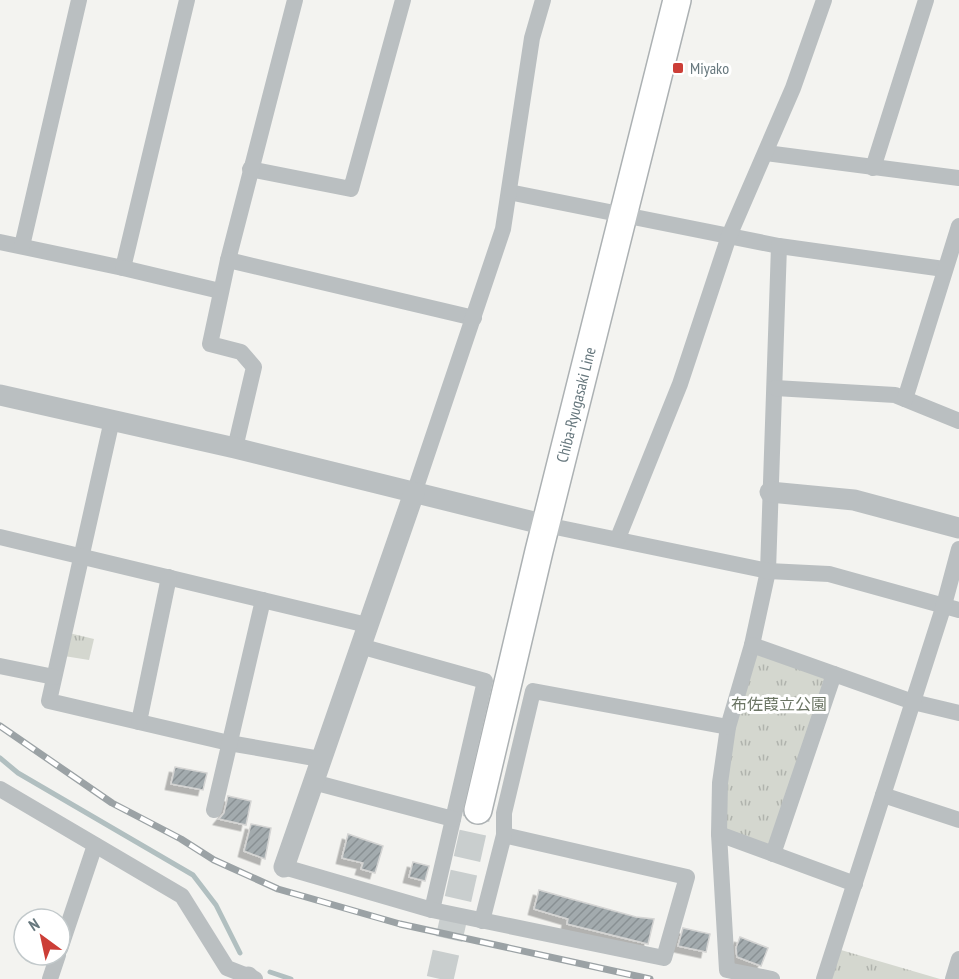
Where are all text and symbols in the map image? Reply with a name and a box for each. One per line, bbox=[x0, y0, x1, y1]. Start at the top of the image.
place label: Miyako bbox=[690, 58, 729, 78]
marker: Miyako bbox=[671, 61, 685, 75]
street label: Chiba-Ryugasaki Line bbox=[552, 345, 600, 464]
park label: 布佐葭立公園 bbox=[731, 694, 827, 714]
north arrow bbox=[12, 907, 72, 967]
text: N bbox=[25, 914, 43, 935]

